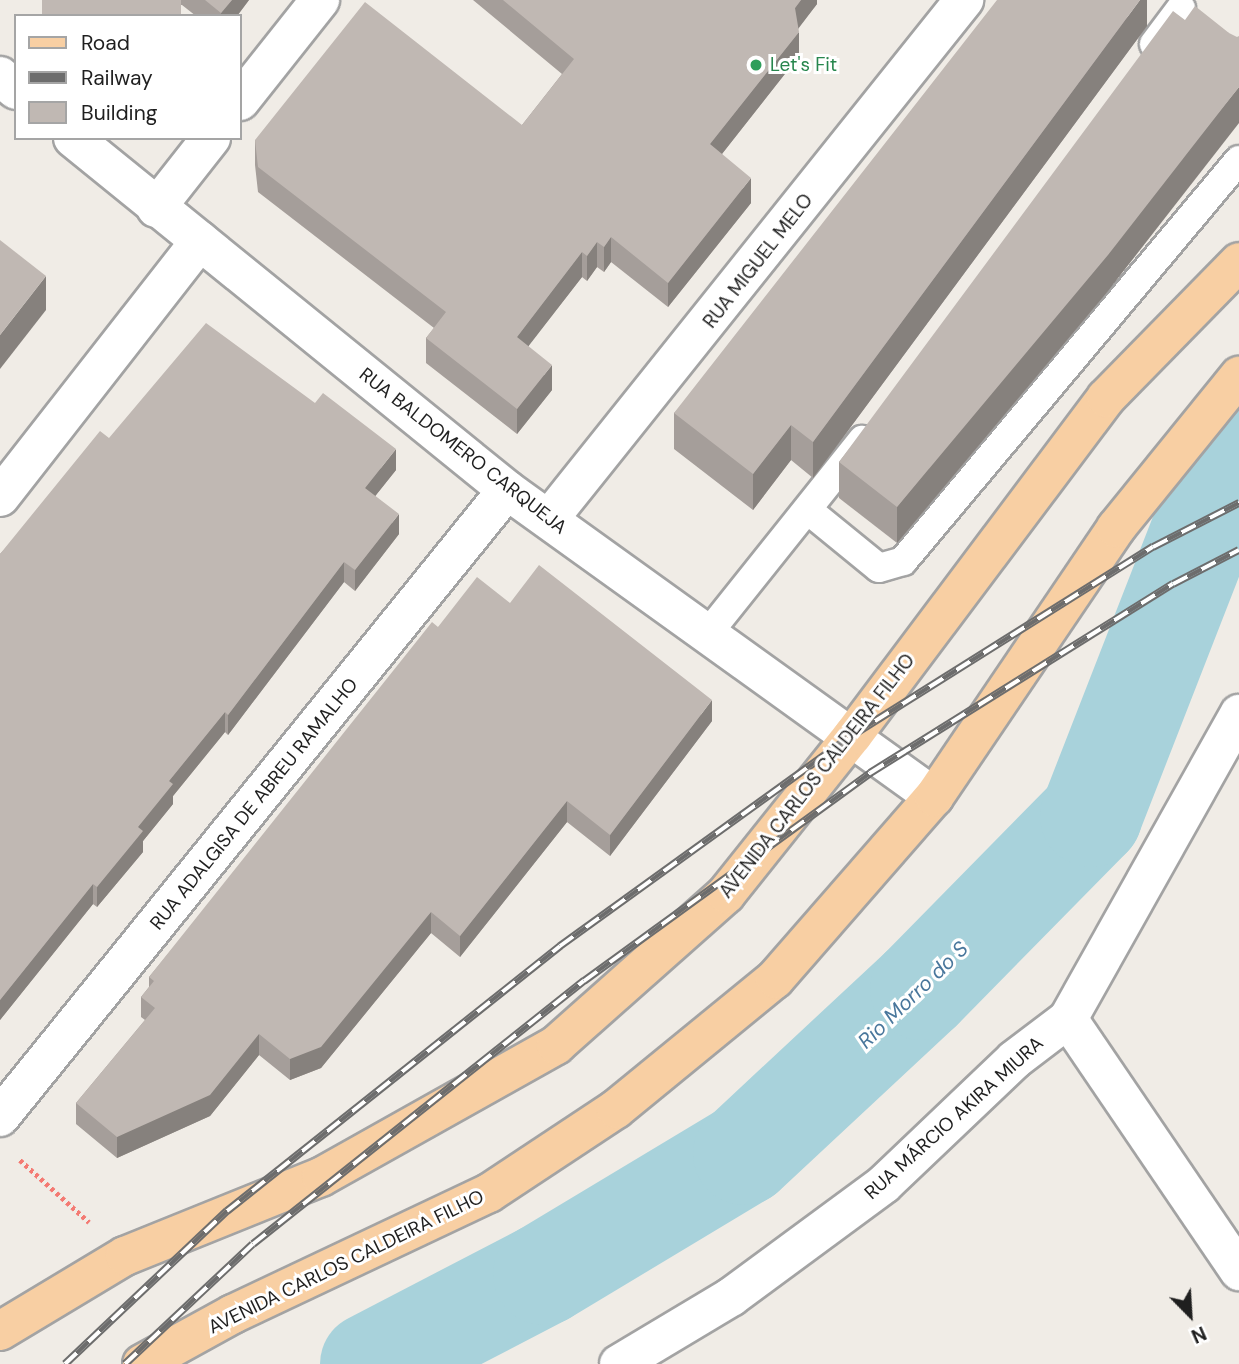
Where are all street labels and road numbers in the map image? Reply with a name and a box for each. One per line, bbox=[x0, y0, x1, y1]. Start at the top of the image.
street label: RUA MIGUEL MELO bbox=[699, 189, 817, 333]
street label: RUA BALDOMERO CARQUEJA bbox=[355, 363, 571, 539]
street label: AVENIDA CARLOS CALDEIRA FILHO bbox=[715, 649, 919, 903]
street label: RUA ADALGISA DE ABREU RAMALHO bbox=[145, 674, 363, 934]
street label: RUA MÁRCIO AKIRA MIURA bbox=[860, 1032, 1048, 1204]
street label: AVENIDA CARLOS CALDEIRA FILHO bbox=[204, 1185, 488, 1339]

